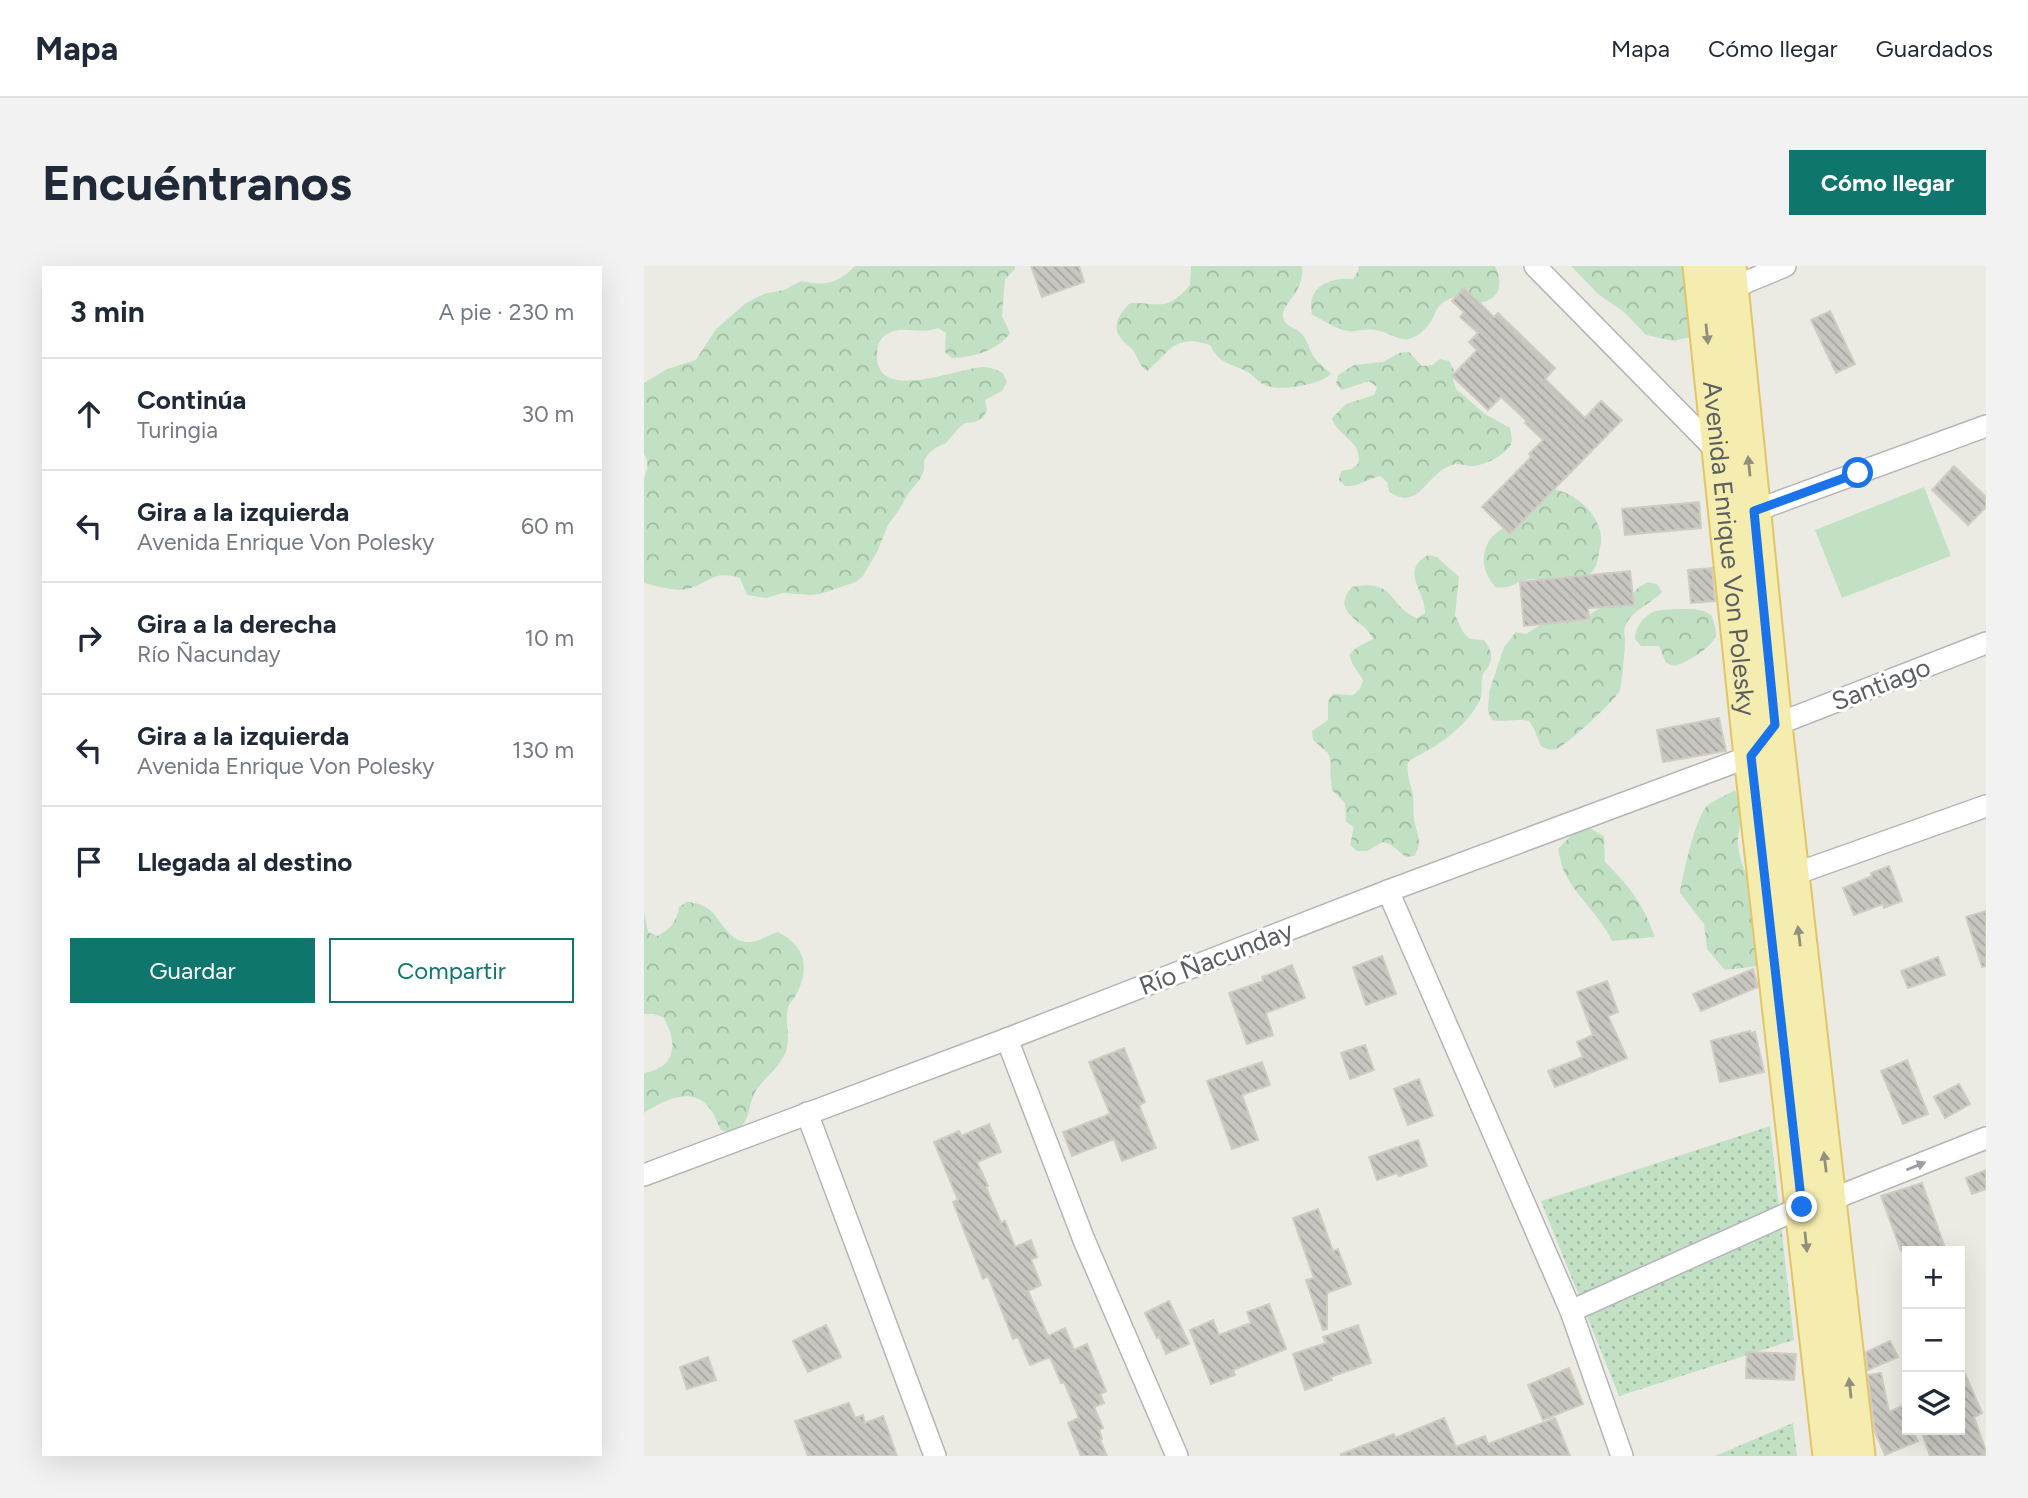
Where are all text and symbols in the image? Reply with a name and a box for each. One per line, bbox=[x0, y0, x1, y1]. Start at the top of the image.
text: Mapa bbox=[35, 29, 118, 68]
text: Mapa bbox=[1611, 34, 1670, 63]
text: Cómo llegar bbox=[1708, 34, 1838, 63]
text: Guardados bbox=[1876, 34, 1993, 63]
button: Cómo llegar bbox=[1789, 150, 1986, 215]
text: Encuéntranos bbox=[42, 153, 352, 212]
text: 3 min bbox=[70, 293, 145, 330]
text: A pie · 230 m bbox=[439, 298, 574, 326]
one-way arrow bbox=[1702, 323, 1713, 345]
street label: Avenida Enrique Von Polesky bbox=[1696, 379, 1763, 718]
text: Continúa bbox=[137, 384, 246, 416]
icon: ahead bbox=[70, 395, 108, 433]
text: 30 m bbox=[521, 400, 574, 428]
text: Turingia bbox=[137, 416, 218, 444]
one-way arrow bbox=[1744, 455, 1755, 477]
route start bbox=[1842, 457, 1873, 488]
text: Gira a la izquierda bbox=[137, 496, 349, 528]
icon: left bbox=[70, 507, 108, 545]
text: 60 m bbox=[521, 512, 574, 540]
text: Avenida Enrique Von Polesky bbox=[137, 528, 434, 556]
text: Gira a la derecha bbox=[137, 608, 337, 640]
icon: right bbox=[70, 619, 108, 657]
text: 10 m bbox=[525, 624, 574, 652]
text: Río Ñacunday bbox=[137, 640, 281, 668]
street label: Santiago bbox=[1827, 651, 1935, 717]
text: Gira a la izquierda bbox=[137, 720, 349, 752]
icon: left bbox=[70, 731, 108, 769]
text: 130 m bbox=[512, 736, 574, 764]
text: Avenida Enrique Von Polesky bbox=[137, 752, 434, 780]
icon: arrive bbox=[70, 843, 108, 881]
text: Llegada al destino bbox=[137, 846, 352, 878]
street label: Río Ñacunday bbox=[1135, 914, 1298, 1002]
one-way arrow bbox=[1793, 925, 1804, 947]
button: Guardar bbox=[70, 938, 315, 1003]
button: Compartir bbox=[329, 938, 574, 1003]
one-way arrow bbox=[1820, 1151, 1831, 1173]
one-way arrow bbox=[1906, 1161, 1927, 1172]
route end bbox=[1786, 1191, 1817, 1222]
one-way arrow bbox=[1801, 1231, 1812, 1253]
map controls bbox=[1902, 1246, 1965, 1435]
button: + bbox=[1902, 1246, 1965, 1309]
button: − bbox=[1902, 1309, 1965, 1372]
button: layers bbox=[1902, 1372, 1965, 1435]
one-way arrow bbox=[1845, 1377, 1856, 1399]

